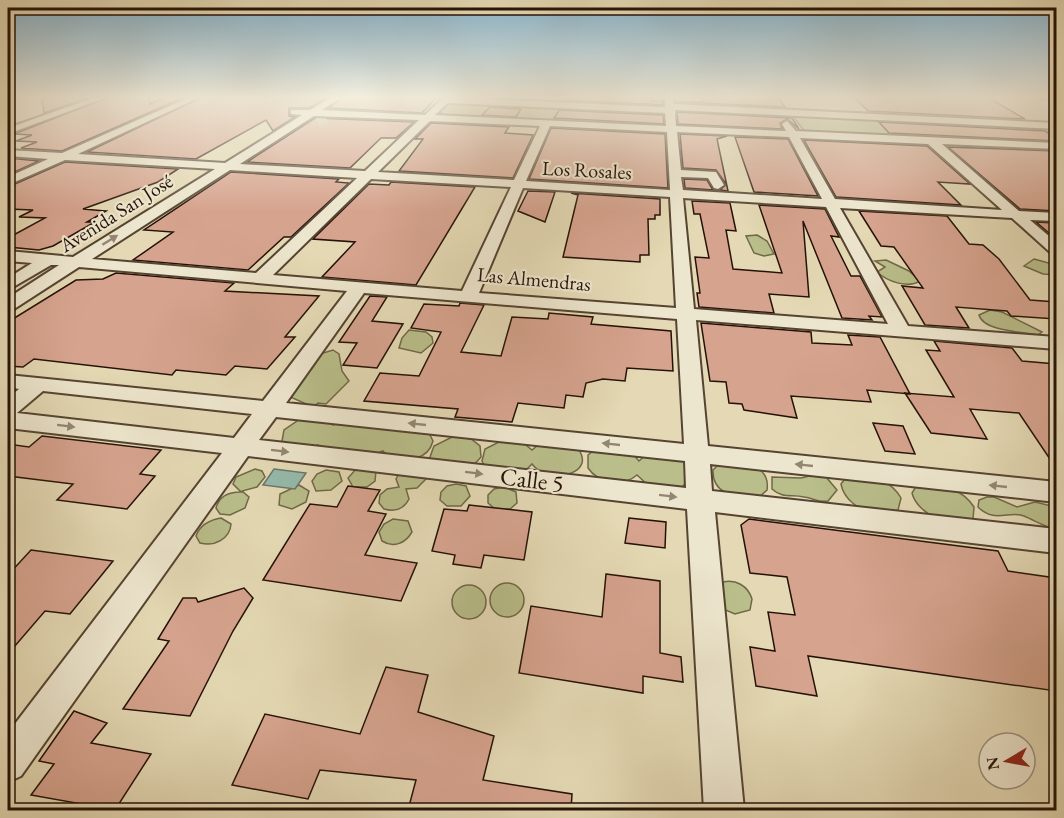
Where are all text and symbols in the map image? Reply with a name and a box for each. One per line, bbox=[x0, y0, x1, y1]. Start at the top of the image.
street label: Los Rosales bbox=[542, 155, 632, 185]
street label: Avenida San José bbox=[54, 168, 178, 259]
one-way arrow bbox=[102, 235, 118, 246]
street label: Las Almendras bbox=[476, 261, 592, 297]
one-way arrow bbox=[407, 419, 426, 429]
one-way arrow bbox=[56, 422, 75, 431]
one-way arrow bbox=[601, 439, 620, 449]
one-way arrow bbox=[271, 446, 290, 456]
street label: Calle 5 bbox=[498, 460, 566, 499]
one-way arrow bbox=[795, 460, 814, 470]
one-way arrow bbox=[464, 469, 483, 478]
one-way arrow bbox=[989, 481, 1008, 491]
one-way arrow bbox=[658, 491, 677, 501]
north arrow bbox=[977, 731, 1037, 791]
text: N bbox=[981, 755, 1004, 772]

